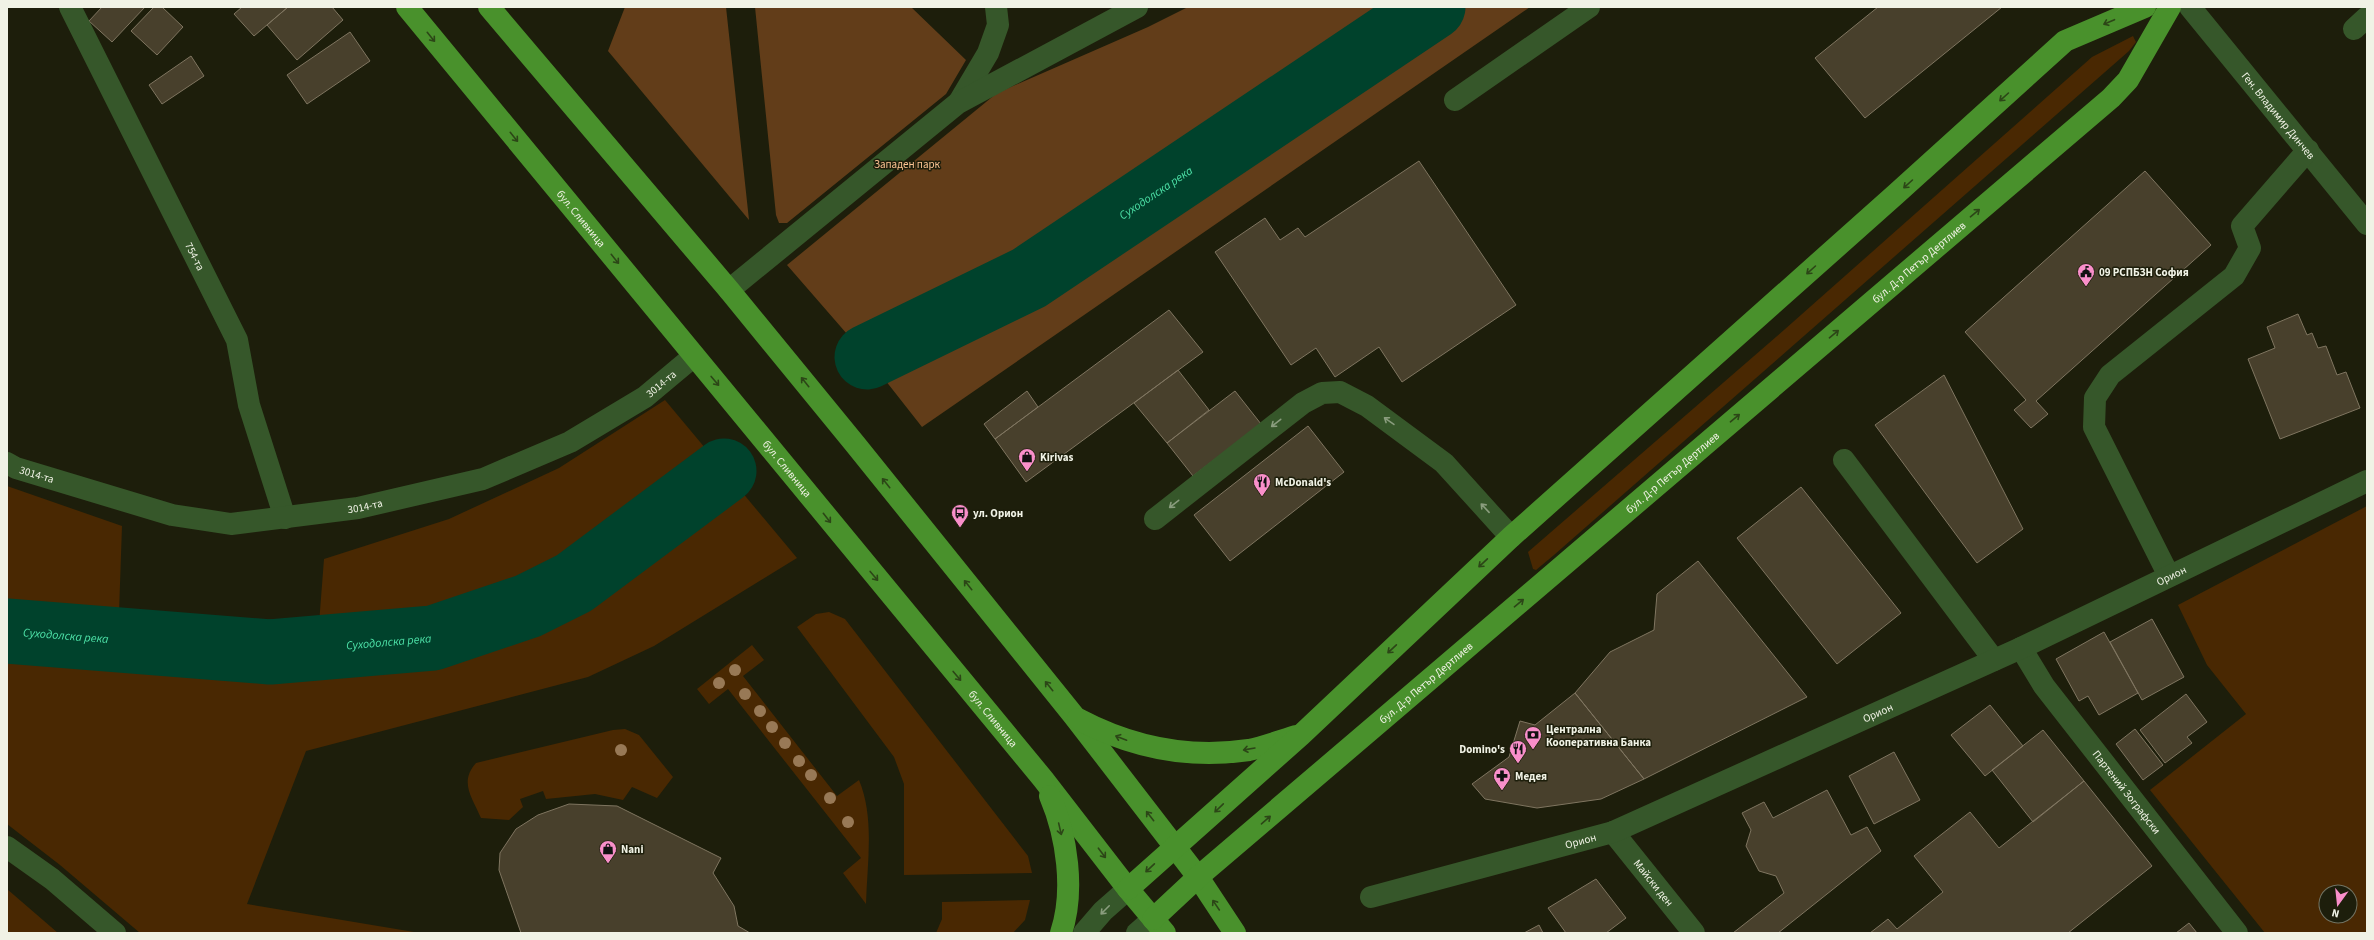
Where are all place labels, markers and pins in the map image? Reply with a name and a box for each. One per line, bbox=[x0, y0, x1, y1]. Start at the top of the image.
public building icon: 09 РСПБЗН София bbox=[2076, 262, 2096, 287]
place label: 09 РСПБЗН София bbox=[2099, 265, 2189, 280]
shop icon: Kirivas bbox=[1017, 447, 1037, 472]
place label: Kirivas bbox=[1040, 450, 1074, 465]
restaurant icon: McDonald's bbox=[1252, 472, 1272, 497]
place label: McDonald's bbox=[1275, 475, 1331, 490]
bus stop icon: ул. Орион bbox=[950, 503, 970, 528]
place label: ул. Орион bbox=[973, 506, 1023, 521]
place label: Централна Кооперативна Банка bbox=[1546, 722, 1651, 750]
bank icon: Централна Кооперативна Банка bbox=[1523, 725, 1543, 750]
restaurant icon: Domino's bbox=[1508, 739, 1528, 764]
place label: Domino's bbox=[1459, 742, 1505, 757]
pharmacy icon: Медея bbox=[1492, 766, 1512, 791]
place label: Медея bbox=[1515, 769, 1547, 784]
shop icon: Nani bbox=[598, 839, 618, 864]
place label: Nani bbox=[621, 842, 643, 857]

